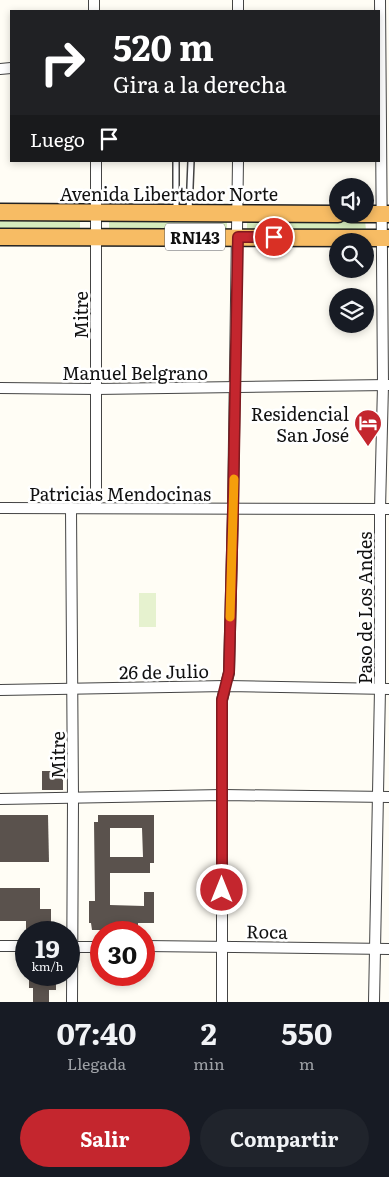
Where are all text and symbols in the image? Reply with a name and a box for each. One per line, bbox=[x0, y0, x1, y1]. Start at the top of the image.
text: 520 m bbox=[113, 20, 214, 72]
icon: right bbox=[30, 30, 95, 95]
text: Gira a la derecha bbox=[113, 67, 287, 100]
text: Luego bbox=[30, 125, 85, 153]
icon: arrive bbox=[95, 125, 123, 153]
map controls bbox=[329, 178, 374, 333]
button: sound bbox=[329, 178, 374, 223]
street label: Avenida Libertador Norte bbox=[60, 180, 278, 207]
pin bbox=[253, 216, 295, 258]
road number: RN143 bbox=[165, 223, 225, 250]
icon: arrive bbox=[260, 223, 288, 251]
button: search bbox=[329, 233, 374, 278]
button: layers bbox=[329, 288, 374, 333]
street label: Mitre bbox=[67, 291, 94, 339]
street label: Manuel Belgrano bbox=[62, 359, 208, 386]
place label: Residencial San José bbox=[251, 400, 349, 448]
hotel icon: Residencial San José bbox=[353, 408, 383, 447]
street label: Patricias Mendocinas bbox=[29, 480, 211, 507]
street label: Paso de Los Andes bbox=[351, 532, 378, 684]
street label: 26 de Julio bbox=[119, 657, 209, 685]
street label: Mitre bbox=[44, 731, 71, 779]
position arrow bbox=[195, 863, 247, 915]
street label: Roca bbox=[246, 917, 288, 945]
speed limit sign: 30 bbox=[90, 921, 155, 986]
text: 19 bbox=[35, 929, 60, 966]
text: km/h bbox=[32, 957, 63, 975]
text: 07:40 bbox=[57, 1010, 137, 1054]
text: 2 bbox=[201, 1010, 217, 1054]
text: 550 bbox=[281, 1010, 332, 1054]
text: Llegada bbox=[67, 1051, 126, 1075]
text: min bbox=[193, 1051, 225, 1075]
text: m bbox=[299, 1051, 315, 1075]
button: Salir bbox=[20, 1109, 190, 1167]
button: Compartir bbox=[200, 1109, 369, 1167]

